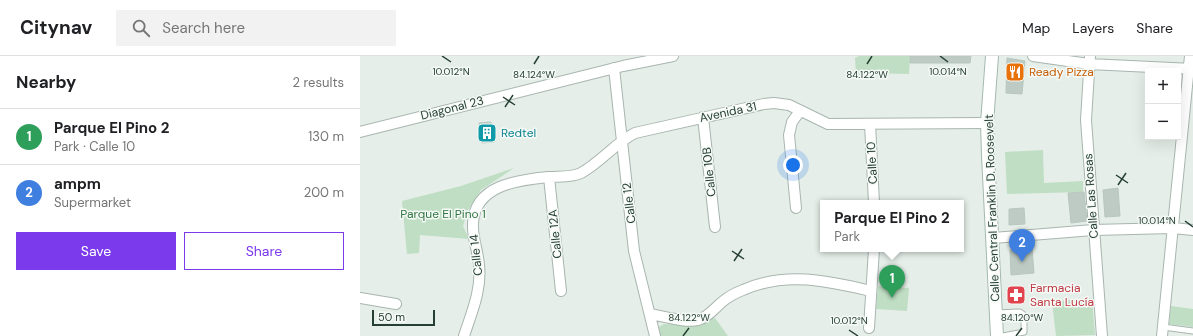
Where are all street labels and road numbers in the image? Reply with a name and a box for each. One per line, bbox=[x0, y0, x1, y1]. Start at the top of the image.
street label: Diagonal 23 bbox=[419, 92, 485, 124]
street label: Avenida 31 bbox=[698, 98, 758, 126]
street label: Calle Central Franklin D. Roosevelt bbox=[981, 114, 1003, 302]
street label: Calle 10 bbox=[863, 141, 881, 185]
street label: Calle 10B bbox=[698, 146, 720, 198]
street label: Calle Las Rosas bbox=[1080, 153, 1102, 239]
street label: Calle 12 bbox=[619, 182, 639, 224]
street label: Calle 12A bbox=[544, 209, 566, 259]
street label: Calle 14 bbox=[466, 234, 486, 276]

